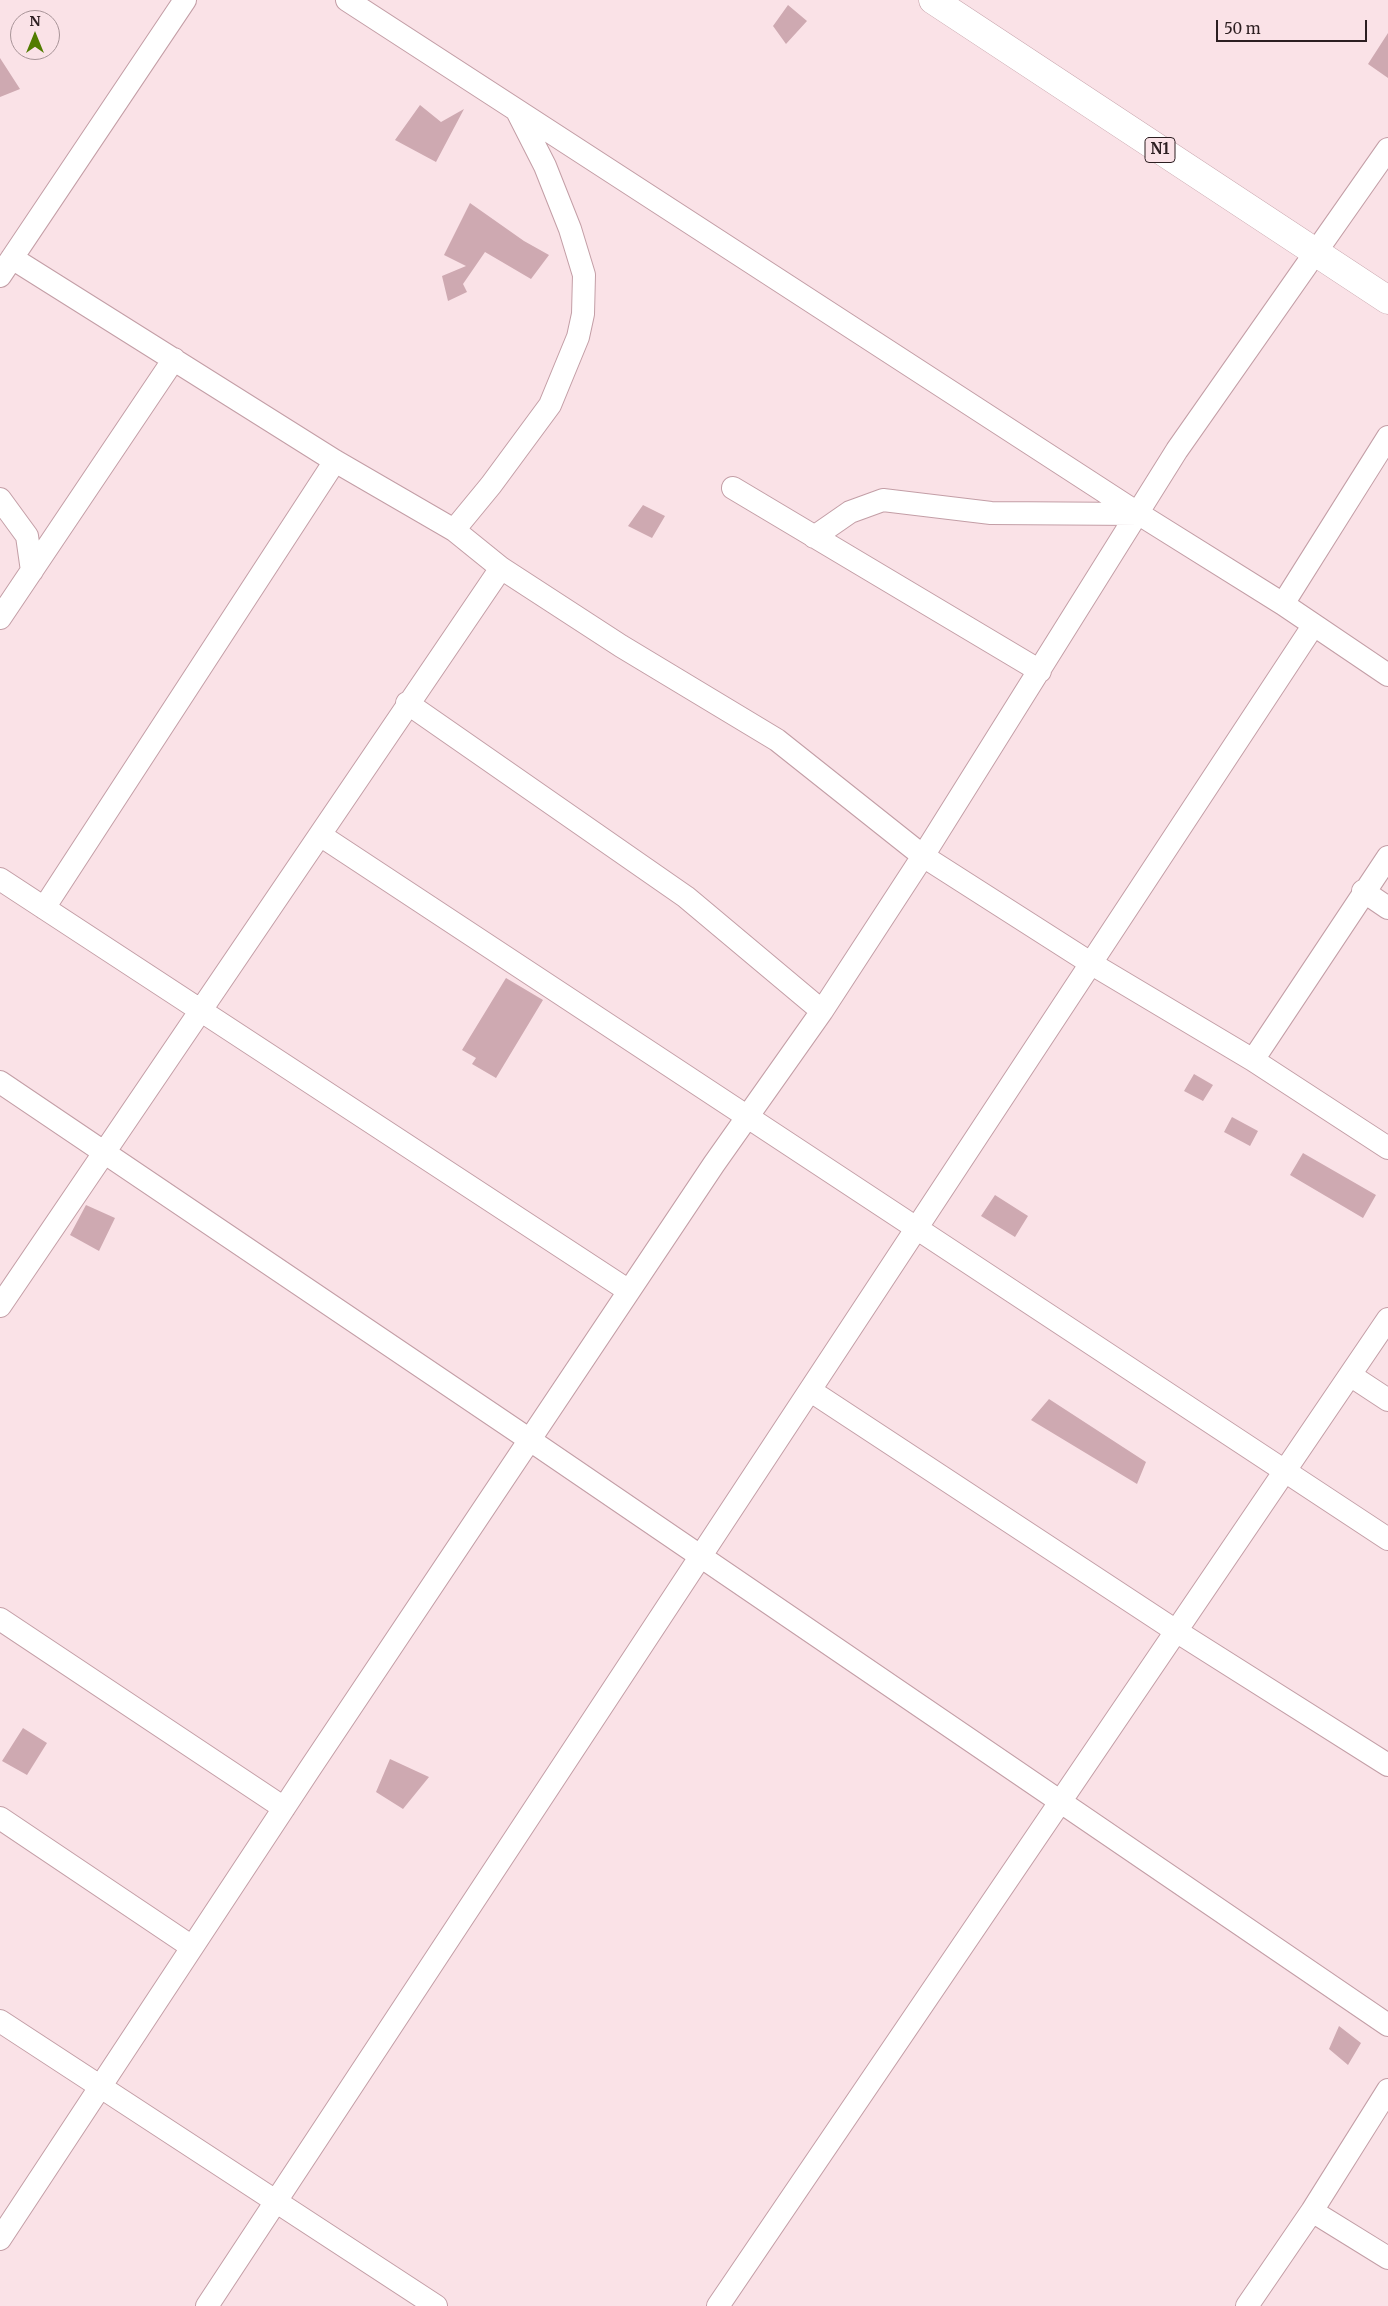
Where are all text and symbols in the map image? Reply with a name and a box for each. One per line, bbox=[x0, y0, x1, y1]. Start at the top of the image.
north arrow bbox=[10, 10, 60, 60]
scale bar bbox=[1218, 10, 1369, 42]
text: N bbox=[29, 12, 41, 30]
text: 50 m bbox=[1224, 19, 1261, 38]
road number: N1 bbox=[1145, 138, 1175, 162]

